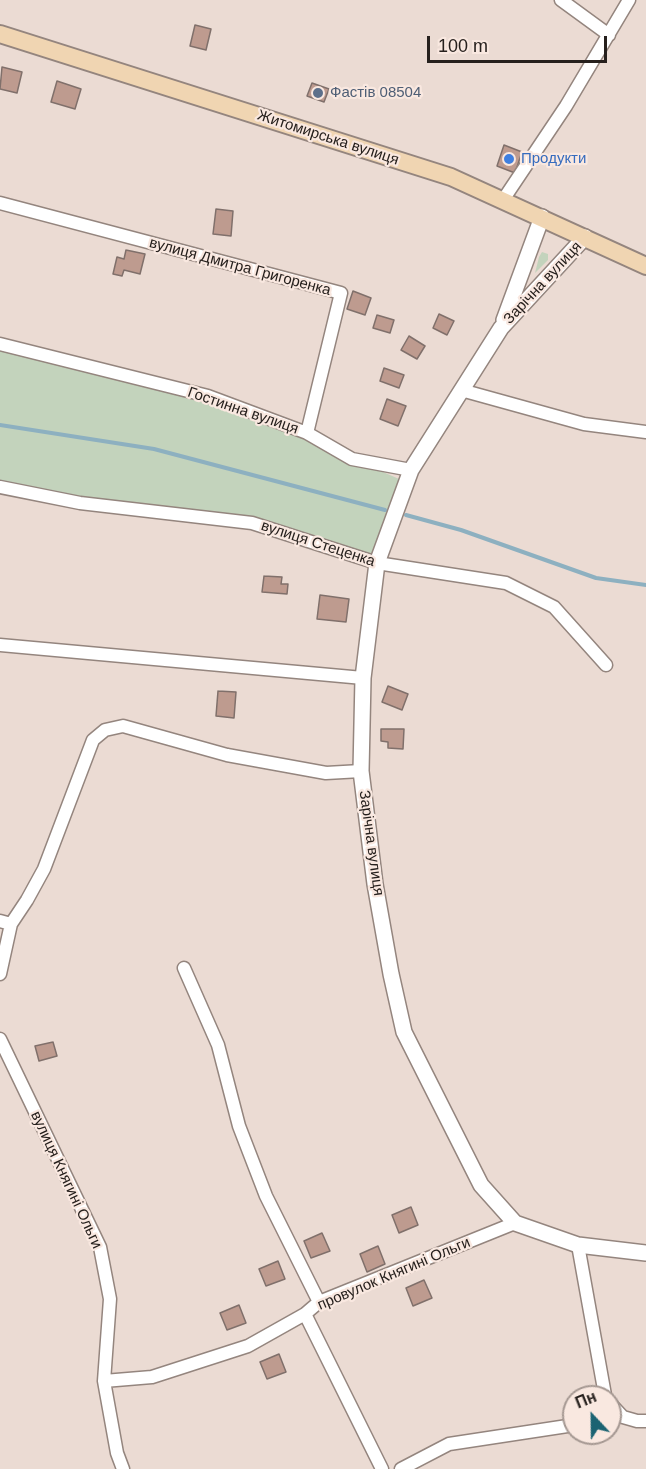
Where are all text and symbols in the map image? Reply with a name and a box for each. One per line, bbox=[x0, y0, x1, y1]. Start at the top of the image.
scale bar bbox=[430, 24, 610, 62]
text: 100 m bbox=[438, 36, 488, 56]
place label: Фастів 08504 bbox=[330, 84, 421, 102]
marker: Фастів 08504 bbox=[311, 86, 325, 100]
street label: Житомирська вулиця bbox=[255, 107, 401, 169]
place label: Продукти bbox=[521, 150, 586, 168]
marker: Продукти bbox=[502, 152, 516, 166]
street label: вулиця Дмитра Григоренка bbox=[147, 234, 333, 300]
street label: Зарічна вулиця bbox=[500, 238, 586, 328]
street label: Гостинна вулиця bbox=[185, 384, 301, 438]
street label: вулиця Стеценка bbox=[259, 517, 377, 571]
street label: Зарічна вулиця bbox=[355, 789, 387, 897]
street label: вулиця Княгині Ольги bbox=[26, 1108, 106, 1252]
street label: провулок Княгині Ольги bbox=[315, 1234, 473, 1314]
north arrow bbox=[562, 1385, 622, 1445]
text: Пн bbox=[573, 1388, 599, 1412]

